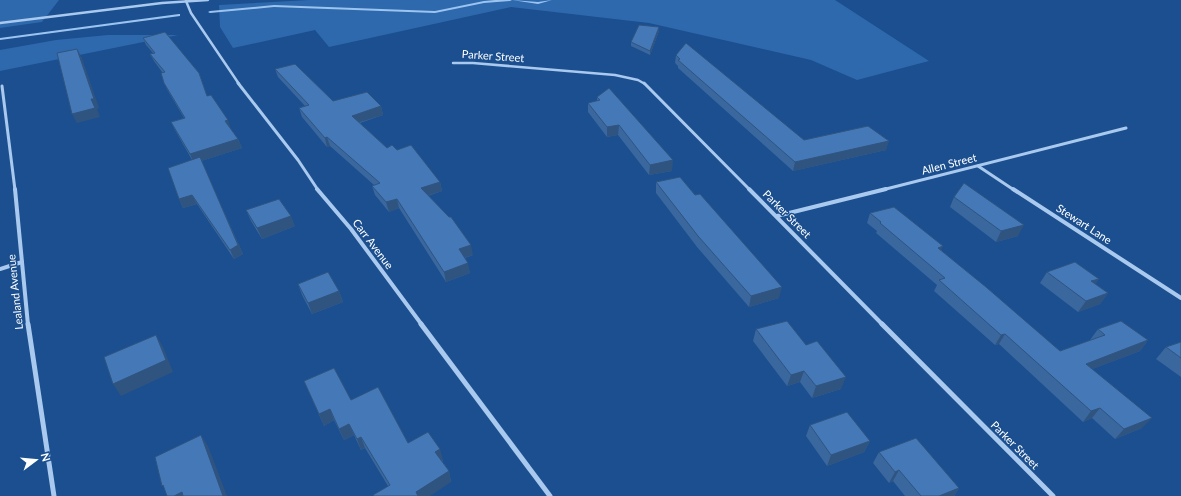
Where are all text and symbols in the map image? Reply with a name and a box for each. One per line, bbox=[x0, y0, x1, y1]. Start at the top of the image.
street label: Parker Street bbox=[461, 47, 525, 64]
street label: Allen Street bbox=[920, 150, 978, 177]
street label: Parker Street bbox=[761, 187, 814, 240]
street label: Stewart Lane bbox=[1054, 201, 1114, 246]
street label: Carr Avenue bbox=[350, 216, 397, 272]
street label: Lealand Avenue bbox=[4, 254, 25, 330]
street label: Parker Street bbox=[989, 418, 1042, 471]
north arrow bbox=[16, 440, 56, 480]
text: N bbox=[39, 451, 54, 463]

